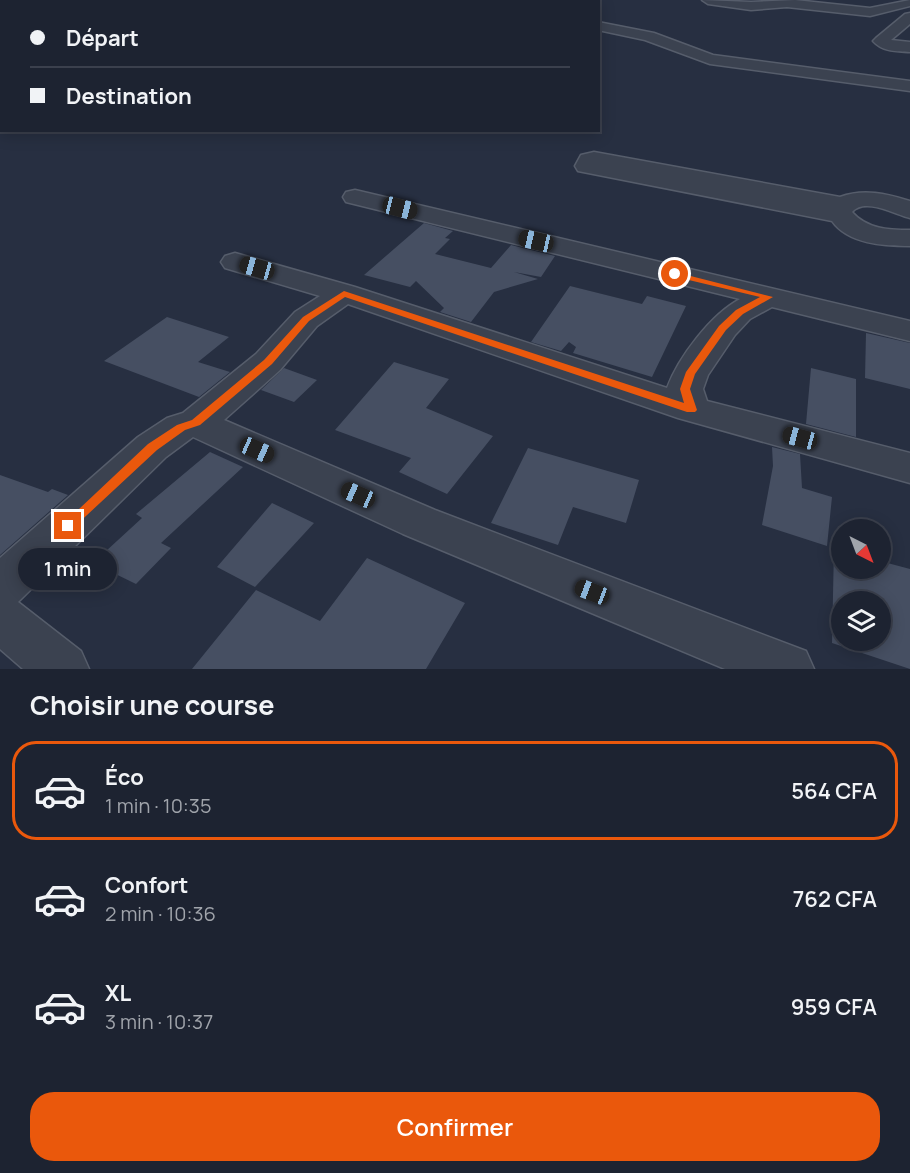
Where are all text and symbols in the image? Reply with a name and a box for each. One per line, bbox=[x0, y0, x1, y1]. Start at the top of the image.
text: Départ bbox=[66, 23, 139, 53]
text: Destination bbox=[66, 81, 192, 111]
car bbox=[380, 195, 420, 221]
car bbox=[516, 228, 556, 254]
car bbox=[237, 254, 277, 282]
route start bbox=[661, 260, 688, 287]
car bbox=[780, 425, 820, 451]
car bbox=[237, 434, 277, 466]
car bbox=[338, 479, 378, 511]
route end bbox=[54, 512, 81, 539]
north arrow bbox=[831, 519, 891, 579]
map controls bbox=[831, 519, 891, 651]
callout: 1 min bbox=[19, 547, 118, 589]
text: 1 min bbox=[44, 555, 91, 582]
car bbox=[572, 577, 612, 607]
button: layers bbox=[831, 591, 891, 651]
text: Choisir une course bbox=[30, 686, 274, 723]
text: Éco bbox=[105, 762, 144, 792]
icon: car bbox=[33, 764, 87, 818]
text: 564 CFA bbox=[791, 776, 877, 806]
text: 1 min · 10:35 bbox=[105, 792, 211, 819]
text: Confort bbox=[105, 870, 188, 900]
icon: car bbox=[33, 872, 87, 926]
text: 762 CFA bbox=[793, 884, 877, 914]
text: 2 min · 10:36 bbox=[105, 900, 216, 927]
text: XL bbox=[105, 978, 131, 1008]
icon: car bbox=[33, 980, 87, 1034]
text: 959 CFA bbox=[791, 992, 877, 1022]
text: 3 min · 10:37 bbox=[105, 1008, 213, 1035]
button: Confirmer bbox=[30, 1092, 880, 1161]

